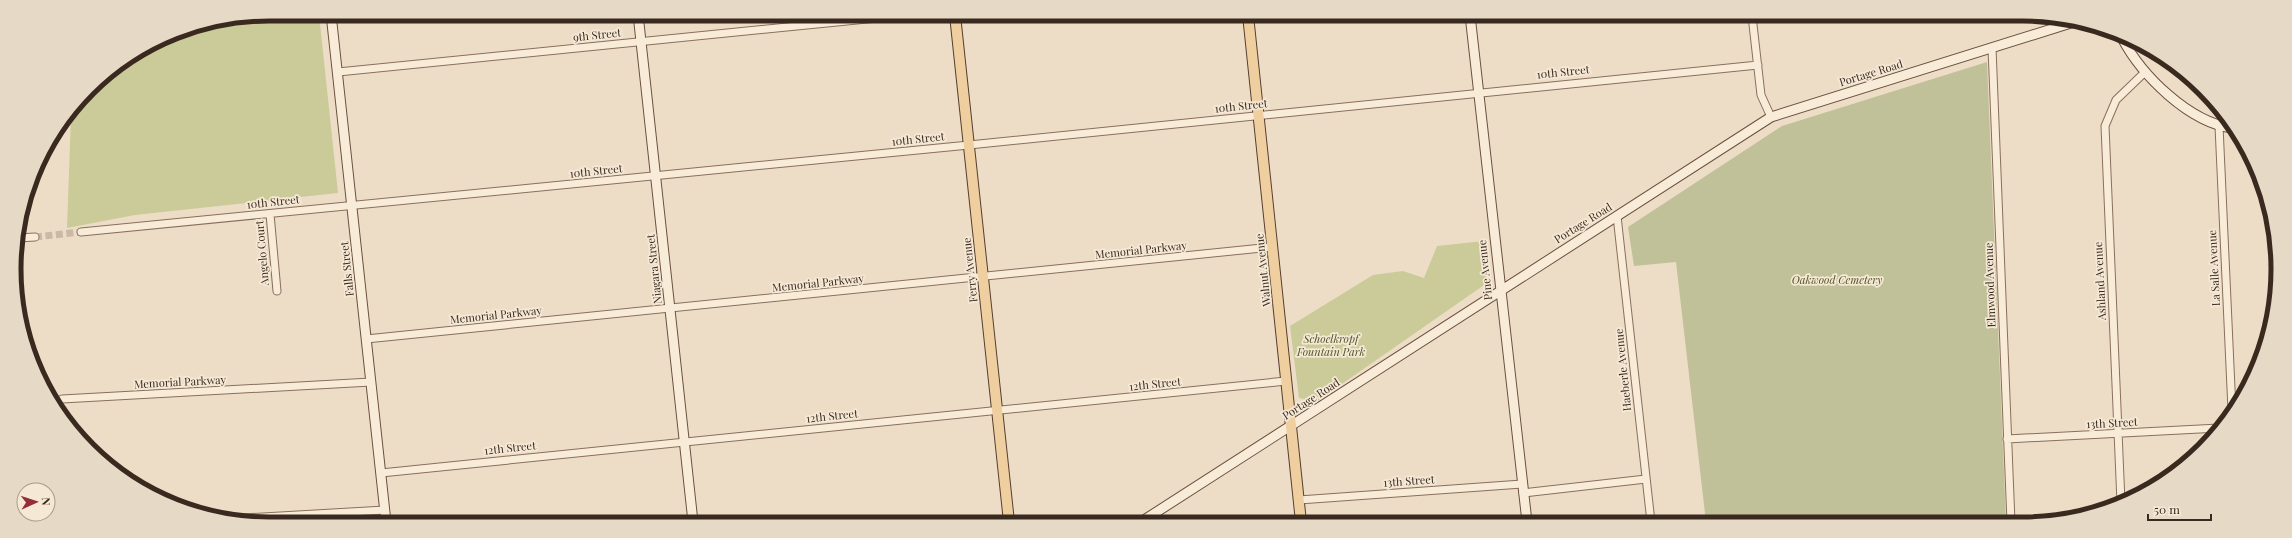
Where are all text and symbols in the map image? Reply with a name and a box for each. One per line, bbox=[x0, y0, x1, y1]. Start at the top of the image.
street label: 9th Street bbox=[572, 25, 622, 44]
street label: Portage Road bbox=[1837, 56, 1905, 89]
street label: 10th Street bbox=[1536, 61, 1590, 82]
street label: 10th Street bbox=[1214, 95, 1268, 116]
street label: 10th Street bbox=[891, 128, 945, 149]
street label: 10th Street bbox=[569, 160, 623, 181]
street label: 10th Street bbox=[246, 191, 300, 212]
street label: Portage Road bbox=[1551, 199, 1615, 246]
street label: Angelo Court bbox=[251, 220, 272, 287]
street label: La Salle Avenue bbox=[2204, 229, 2223, 307]
street label: Walnut Avenue bbox=[1251, 232, 1274, 308]
street label: Niagara Street bbox=[642, 233, 665, 305]
street label: Ferry Avenue bbox=[959, 236, 980, 303]
street label: Memorial Parkway bbox=[1094, 237, 1188, 262]
street label: Pine Avenue bbox=[1474, 239, 1495, 301]
street label: Falls Street bbox=[336, 241, 357, 297]
street label: Ashland Avenue bbox=[2090, 241, 2109, 322]
street label: Elmwood Avenue bbox=[1981, 242, 1998, 328]
street label: Memorial Parkway bbox=[771, 270, 865, 295]
park label: Oakwood Cemetery bbox=[1792, 272, 1883, 287]
street label: Memorial Parkway bbox=[449, 302, 543, 327]
street label: Haeberle Avenue bbox=[1611, 328, 1634, 412]
park label: Schoelkropf Fountain Park bbox=[1296, 331, 1365, 359]
street label: Memorial Parkway bbox=[134, 372, 227, 391]
street label: 12th Street bbox=[1128, 373, 1182, 394]
street label: Portage Road bbox=[1279, 374, 1343, 423]
street label: 12th Street bbox=[805, 405, 859, 426]
street label: 13th Street bbox=[2086, 414, 2138, 431]
street label: 12th Street bbox=[483, 437, 537, 458]
street label: 13th Street bbox=[1383, 471, 1435, 490]
north arrow bbox=[16, 482, 56, 522]
scale bar bbox=[2148, 496, 2211, 522]
text: N bbox=[39, 497, 54, 506]
text: 50 m bbox=[2154, 501, 2180, 517]

